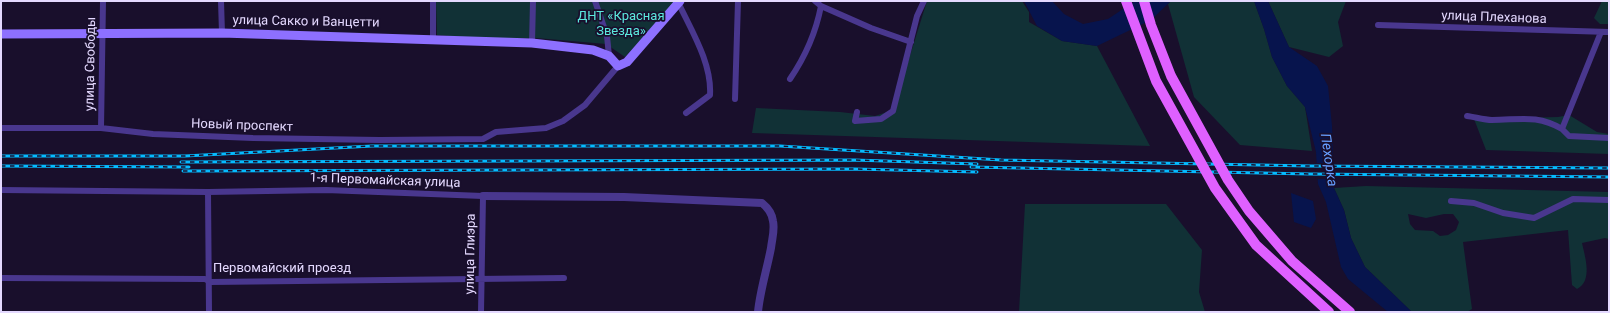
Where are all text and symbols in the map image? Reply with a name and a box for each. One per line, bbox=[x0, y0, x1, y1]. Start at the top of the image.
street label: улица Плеханова bbox=[1441, 8, 1547, 28]
park label: ДНТ «Красная Звезда» bbox=[577, 9, 665, 40]
street label: улица Сакко и Ванцетти bbox=[232, 13, 380, 31]
street label: улица Свободы bbox=[82, 17, 100, 111]
street label: Новый проспект bbox=[191, 116, 293, 136]
water label: Пехорка bbox=[1316, 132, 1340, 188]
street label: 1-я Первомайская улица bbox=[309, 171, 461, 191]
street label: улица Глиэра bbox=[462, 213, 480, 295]
street label: Первомайский проезд bbox=[213, 261, 351, 277]

